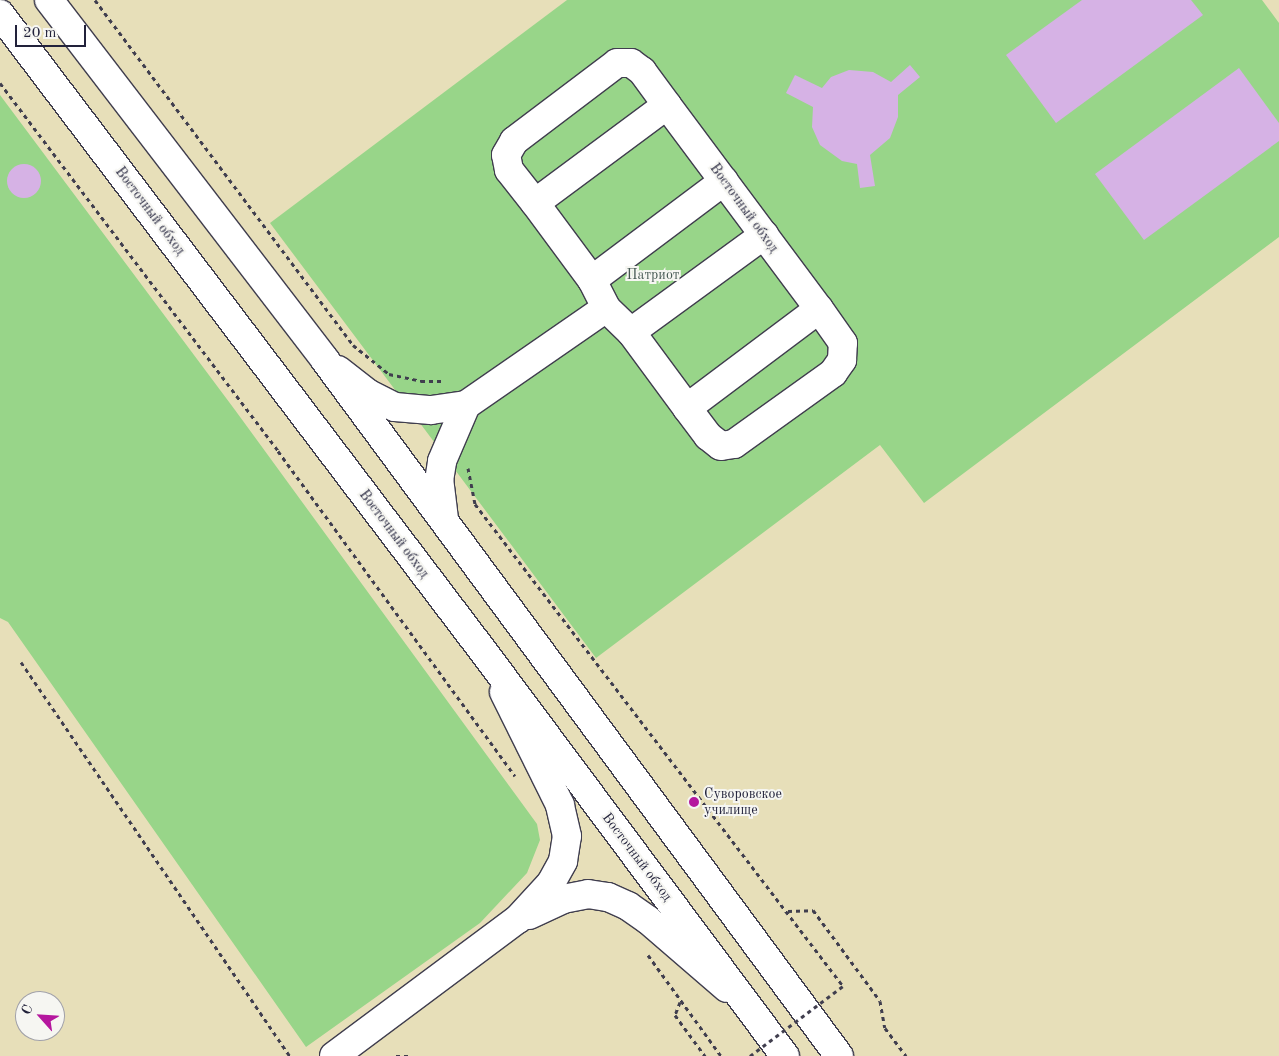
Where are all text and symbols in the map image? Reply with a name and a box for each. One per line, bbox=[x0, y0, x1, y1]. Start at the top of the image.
scale bar bbox=[18, 15, 89, 47]
text: 20 m bbox=[23, 26, 57, 41]
street label: Восточный обход bbox=[706, 160, 782, 256]
street label: Восточный обход bbox=[111, 164, 189, 258]
park label: Патриот bbox=[627, 267, 679, 283]
street label: Восточный обход bbox=[355, 487, 433, 581]
place label: Суворовское училище bbox=[704, 786, 782, 819]
marker: Суворовское училище bbox=[688, 796, 700, 808]
street label: Восточный обход bbox=[598, 810, 676, 904]
north arrow bbox=[15, 991, 65, 1041]
text: С bbox=[19, 1003, 36, 1017]

